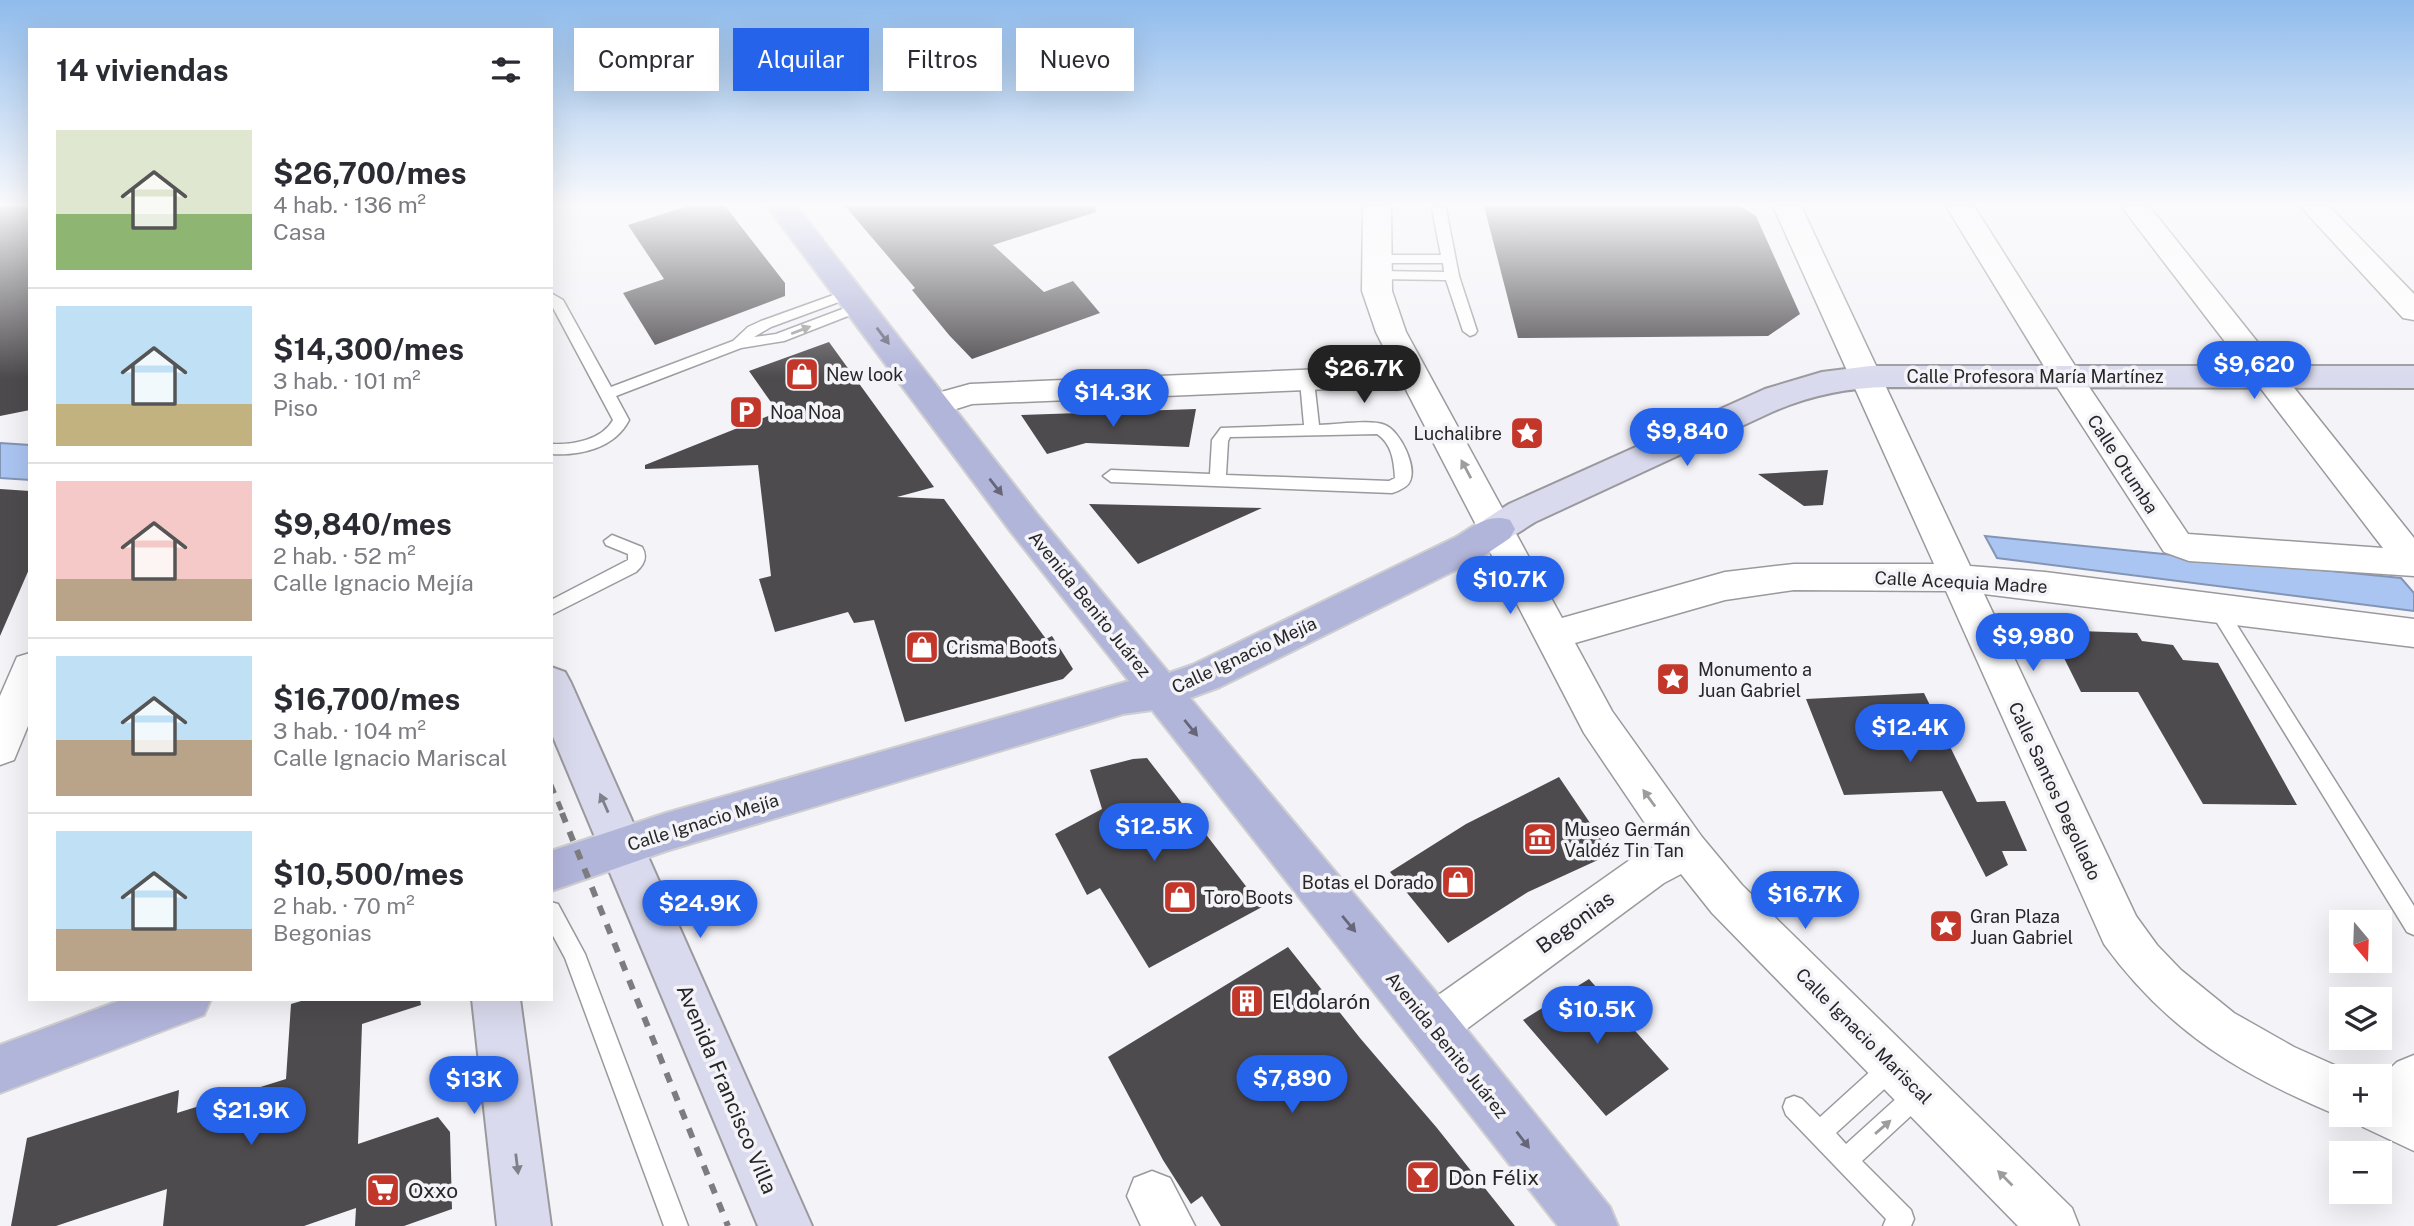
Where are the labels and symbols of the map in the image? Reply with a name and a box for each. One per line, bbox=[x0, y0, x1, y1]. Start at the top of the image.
one-way arrow bbox=[790, 324, 811, 335]
one-way arrow bbox=[876, 327, 891, 345]
pin: $9,620 bbox=[2197, 342, 2311, 401]
pin: $26.7K bbox=[1307, 346, 1421, 405]
shop icon: New look bbox=[783, 355, 821, 393]
place label: New look bbox=[826, 364, 903, 385]
street label: Calle Profesora María Martínez bbox=[1906, 366, 2164, 387]
pin: $14.3K bbox=[1056, 370, 1170, 429]
parking icon: Noa Noa bbox=[727, 393, 765, 431]
place label: Noa Noa bbox=[770, 402, 841, 423]
pin: $9,840 bbox=[1630, 408, 1744, 468]
street label: Calle Otumba bbox=[2083, 411, 2163, 517]
place icon: Luchalibre bbox=[1508, 414, 1546, 452]
place label: Luchalibre bbox=[1413, 423, 1502, 444]
one-way arrow bbox=[1460, 459, 1471, 479]
one-way arrow bbox=[988, 479, 1003, 496]
street label: Avenida Benito Juárez bbox=[1025, 527, 1155, 681]
pin: $10.7K bbox=[1453, 556, 1567, 616]
street label: Calle Acequia Madre bbox=[1874, 567, 2048, 597]
street label: Calle Ignacio Mejía bbox=[1168, 612, 1320, 698]
pin: $9,980 bbox=[1976, 614, 2090, 673]
shop icon: Crisma Boots bbox=[903, 628, 941, 666]
place label: Crisma Boots bbox=[946, 637, 1057, 658]
place label: Monumento a Juan Gabriel bbox=[1698, 659, 1812, 701]
place icon: Monumento a Juan Gabriel bbox=[1654, 660, 1692, 698]
street label: Calle Santos Degollado bbox=[2004, 699, 2106, 883]
pin: $12.4K bbox=[1853, 704, 1967, 764]
one-way arrow bbox=[1183, 720, 1198, 737]
street label: Calle Ignacio Mejía bbox=[625, 789, 781, 855]
one-way arrow bbox=[1642, 789, 1656, 807]
one-way arrow bbox=[598, 793, 610, 813]
pin: $12.5K bbox=[1097, 804, 1211, 863]
place label: Museo Germán Valdéz Tin Tan bbox=[1564, 819, 1690, 861]
museum icon: Museo Germán Valdéz Tin Tan bbox=[1521, 820, 1559, 858]
shop icon: Botas el Dorado bbox=[1439, 863, 1477, 901]
place label: Botas el Dorado bbox=[1302, 872, 1434, 893]
pin: $16.7K bbox=[1748, 872, 1862, 931]
shop icon: Toro Boots bbox=[1161, 878, 1199, 916]
pin: $24.9K bbox=[643, 880, 757, 940]
street label: Begonias bbox=[1531, 885, 1619, 959]
place label: Toro Boots bbox=[1204, 887, 1293, 908]
place label: Gran Plaza Juan Gabriel bbox=[1970, 906, 2073, 948]
place icon: Gran Plaza Juan Gabriel bbox=[1927, 907, 1965, 945]
north arrow bbox=[2329, 910, 2392, 973]
one-way arrow bbox=[1341, 916, 1356, 933]
street label: Calle Ignacio Mariscal bbox=[1792, 964, 1936, 1108]
street label: Avenida Benito Juárez bbox=[1382, 968, 1512, 1122]
street label: Avenida Francisco Villa bbox=[672, 981, 782, 1197]
building icon: El dolarón bbox=[1228, 982, 1266, 1020]
pin: $10.5K bbox=[1540, 986, 1654, 1046]
place label: El dolarón bbox=[1272, 989, 1370, 1014]
pin: $13K bbox=[433, 1056, 515, 1116]
pin: $7,890 bbox=[1235, 1056, 1349, 1115]
pin: $21.9K bbox=[194, 1088, 308, 1147]
one-way arrow bbox=[1875, 1120, 1892, 1135]
one-way arrow bbox=[1515, 1130, 1530, 1148]
one-way arrow bbox=[511, 1153, 522, 1175]
bar icon: Don Félix bbox=[1404, 1158, 1442, 1196]
place label: Don Félix bbox=[1448, 1165, 1539, 1190]
one-way arrow bbox=[1998, 1170, 2014, 1187]
supermarket icon: Oxxo bbox=[364, 1171, 402, 1209]
place label: Oxxo bbox=[408, 1178, 458, 1203]

